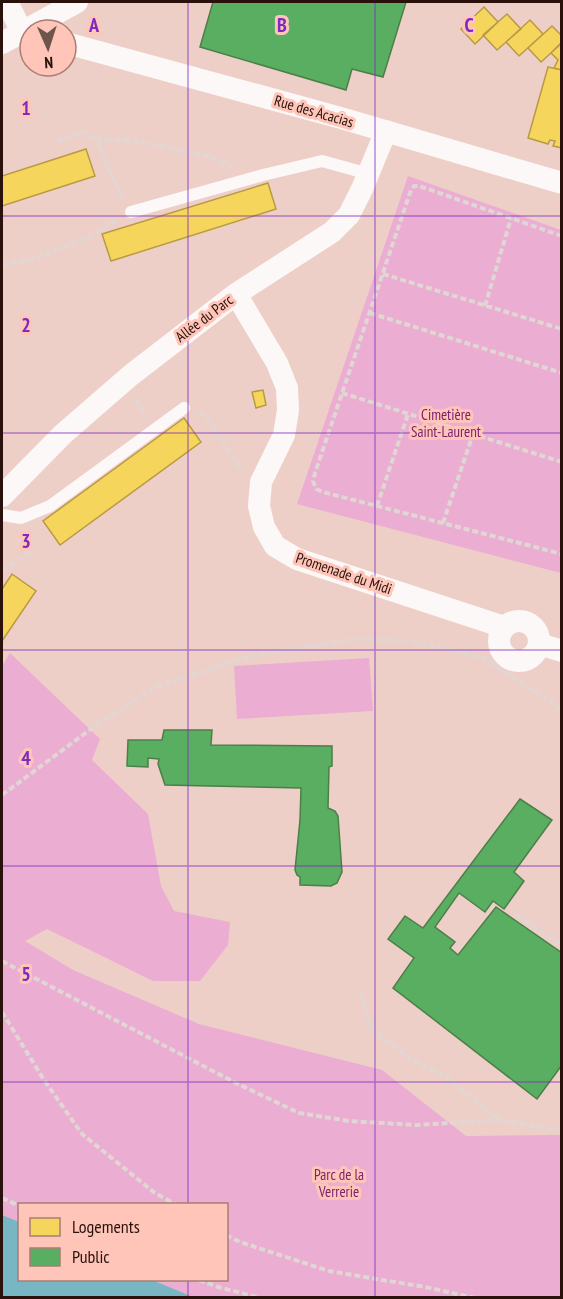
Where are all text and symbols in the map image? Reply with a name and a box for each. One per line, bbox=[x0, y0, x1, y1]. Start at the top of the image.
text: A bbox=[88, 12, 100, 38]
text: B bbox=[277, 12, 287, 38]
text: C bbox=[464, 12, 474, 38]
north arrow bbox=[18, 18, 78, 78]
text: N bbox=[44, 53, 54, 73]
street label: Rue des Acacias bbox=[272, 91, 356, 131]
text: 1 bbox=[21, 95, 31, 121]
street label: Allée du Parc bbox=[171, 290, 237, 346]
text: 2 bbox=[21, 312, 31, 338]
park label: Cimetière Saint-Laurent bbox=[411, 405, 481, 441]
text: 3 bbox=[21, 528, 31, 554]
street label: Promenade du Midi bbox=[294, 548, 394, 598]
text: 4 bbox=[21, 745, 31, 771]
text: 5 bbox=[21, 961, 31, 987]
park label: Parc de la Verrerie bbox=[314, 1165, 364, 1201]
legend bbox=[18, 1203, 228, 1281]
text: Logements bbox=[72, 1215, 140, 1238]
text: Public bbox=[72, 1245, 110, 1268]

